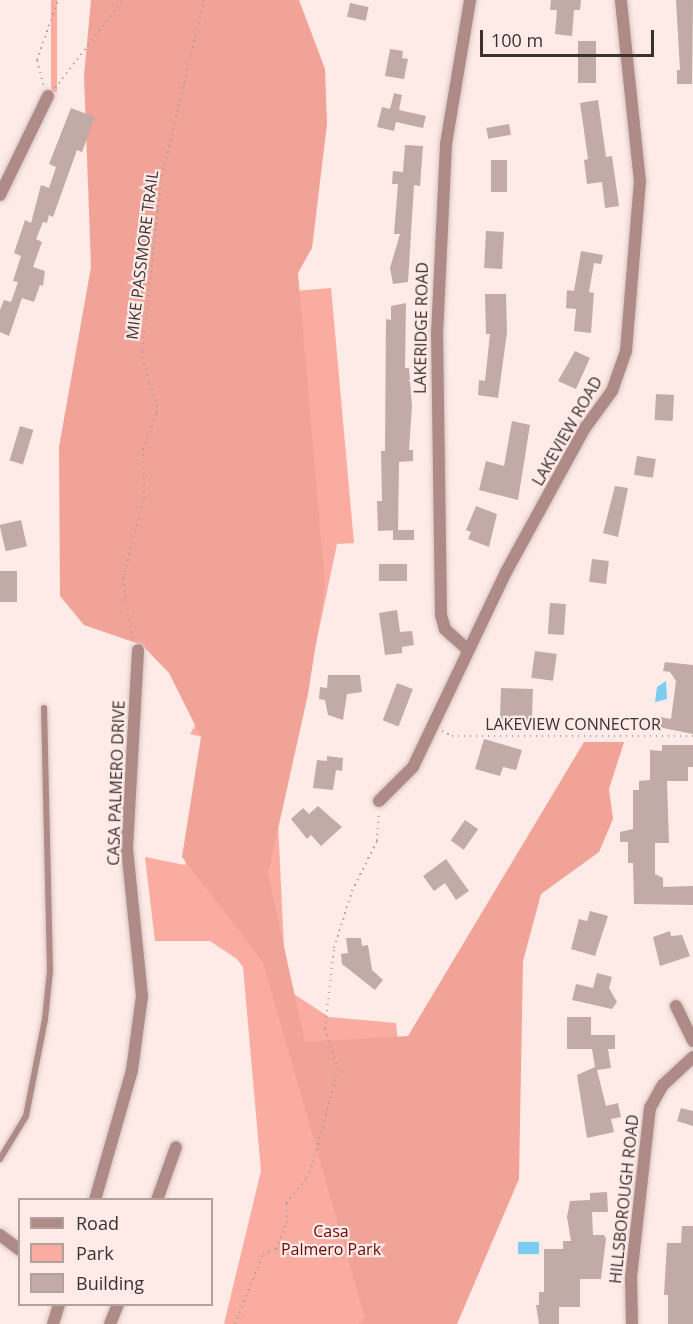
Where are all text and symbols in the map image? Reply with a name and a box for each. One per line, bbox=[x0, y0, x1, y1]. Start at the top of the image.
scale bar bbox=[483, 18, 657, 56]
text: 100 m bbox=[491, 28, 543, 52]
street label: MIKE PASSMORE TRAIL bbox=[122, 169, 162, 341]
street label: LAKERIDGE ROAD bbox=[410, 262, 432, 394]
street label: LAKEVIEW ROAD bbox=[528, 373, 606, 489]
street label: CASA PALMERO DRIVE bbox=[104, 700, 128, 866]
street label: LAKEVIEW CONNECTOR bbox=[485, 714, 661, 734]
street label: HILLSBOROUGH ROAD bbox=[606, 1113, 642, 1285]
legend bbox=[18, 1198, 213, 1306]
text: Road bbox=[76, 1211, 119, 1235]
park label: Casa Palmero Park bbox=[281, 1221, 381, 1259]
text: Park bbox=[76, 1241, 114, 1265]
text: Building bbox=[76, 1271, 144, 1295]

